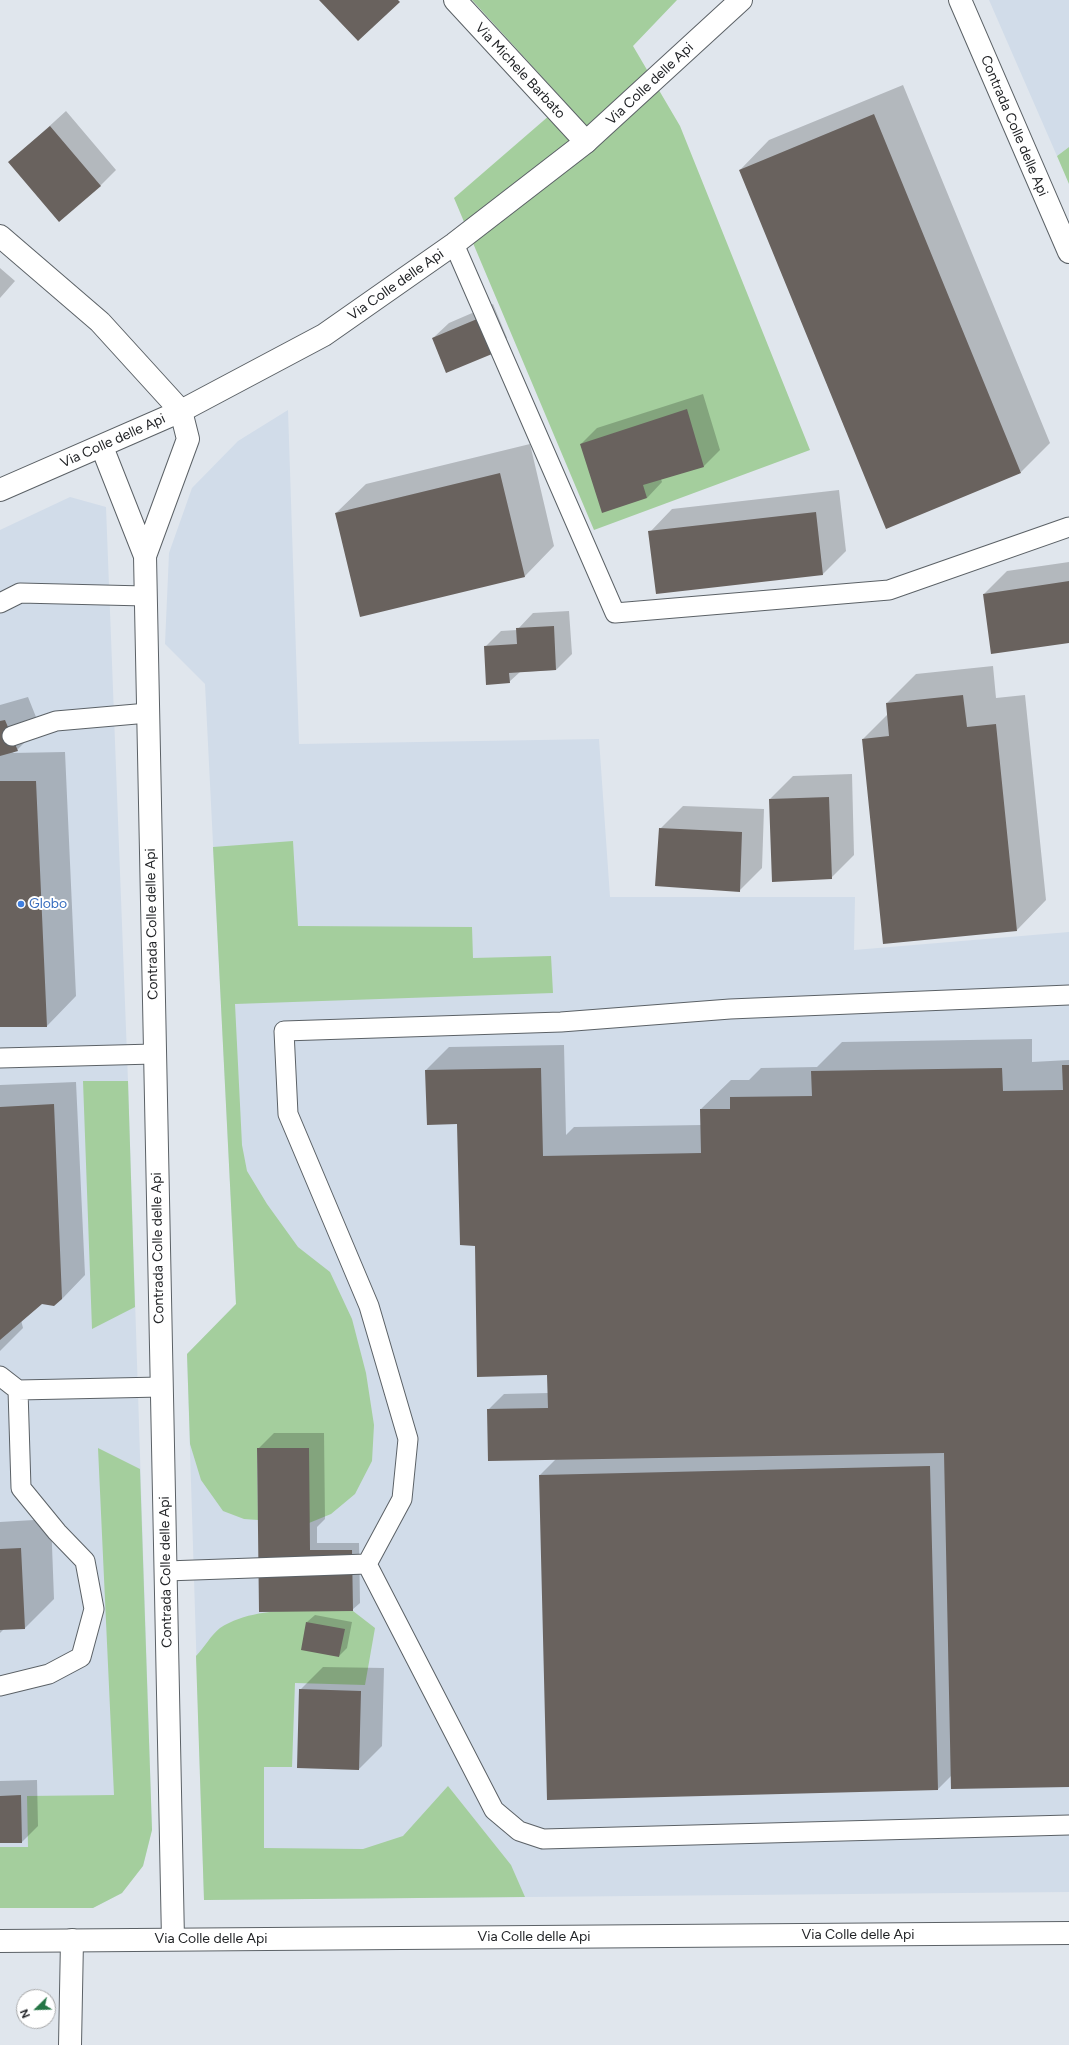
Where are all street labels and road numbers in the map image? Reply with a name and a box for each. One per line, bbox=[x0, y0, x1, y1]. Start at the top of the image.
street label: Via Michele Barbato bbox=[471, 20, 569, 122]
street label: Via Colle delle Api bbox=[603, 39, 697, 129]
street label: Contrada Colle delle Api bbox=[977, 53, 1051, 199]
street label: Via Colle delle Api bbox=[345, 246, 447, 324]
street label: Via Colle delle Api bbox=[58, 410, 168, 472]
street label: Contrada Colle delle Api bbox=[142, 848, 162, 1000]
street label: Contrada Colle delle Api bbox=[148, 1172, 168, 1324]
street label: Contrada Colle delle Api bbox=[156, 1496, 176, 1648]
street label: Via Colle delle Api bbox=[801, 1927, 915, 1943]
street label: Via Colle delle Api bbox=[477, 1929, 591, 1945]
street label: Via Colle delle Api bbox=[154, 1931, 268, 1947]

